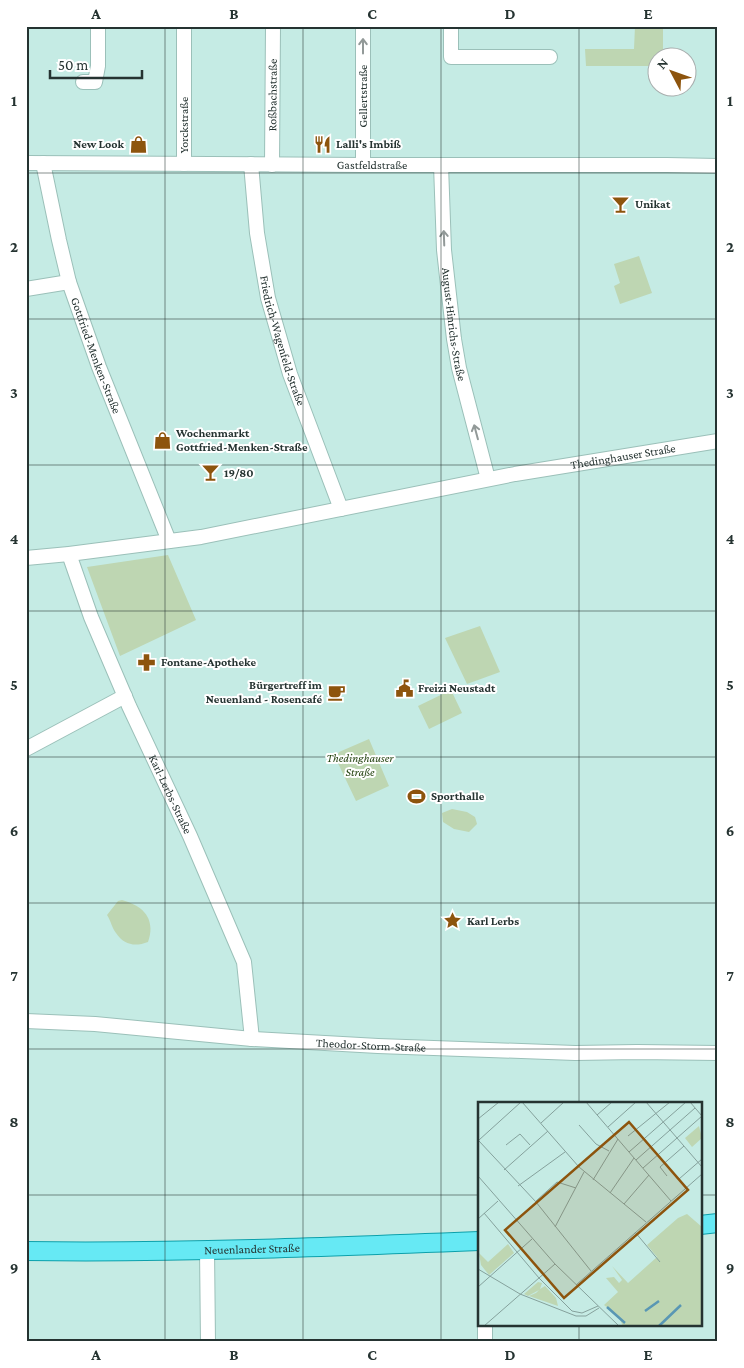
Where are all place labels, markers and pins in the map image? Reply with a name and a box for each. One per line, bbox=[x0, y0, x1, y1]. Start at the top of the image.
shop icon: New Look bbox=[128, 134, 148, 154]
restaurant icon: Lalli's Imbiß bbox=[312, 134, 332, 154]
place label: New Look bbox=[73, 137, 124, 151]
place label: Lalli's Imbiß bbox=[336, 137, 402, 151]
bar icon: Unikat bbox=[611, 194, 631, 214]
place label: Unikat bbox=[635, 197, 671, 211]
place label: Wochenmarkt Gottfried-Menken-Straße bbox=[175, 426, 308, 454]
shop icon: Wochenmarkt Gottfried-Menken-Straße bbox=[152, 430, 172, 450]
bar icon: 19/80 bbox=[200, 463, 220, 483]
place label: 19/80 bbox=[224, 466, 254, 480]
pharmacy icon: Fontane-Apotheke bbox=[137, 652, 157, 672]
place label: Fontane-Apotheke bbox=[161, 655, 256, 669]
place label: Bürgertreff im Neuenland - Rosencafé bbox=[206, 678, 323, 706]
public building icon: Freizi Neustadt bbox=[394, 678, 414, 698]
place label: Freizi Neustadt bbox=[418, 681, 496, 695]
cafe icon: Bürgertreff im Neuenland - Rosencafé bbox=[326, 682, 346, 702]
sports icon: Sporthalle bbox=[407, 786, 427, 806]
place label: Sporthalle bbox=[431, 789, 485, 803]
place icon: Karl Lerbs bbox=[443, 911, 463, 931]
place label: Karl Lerbs bbox=[467, 914, 519, 928]

